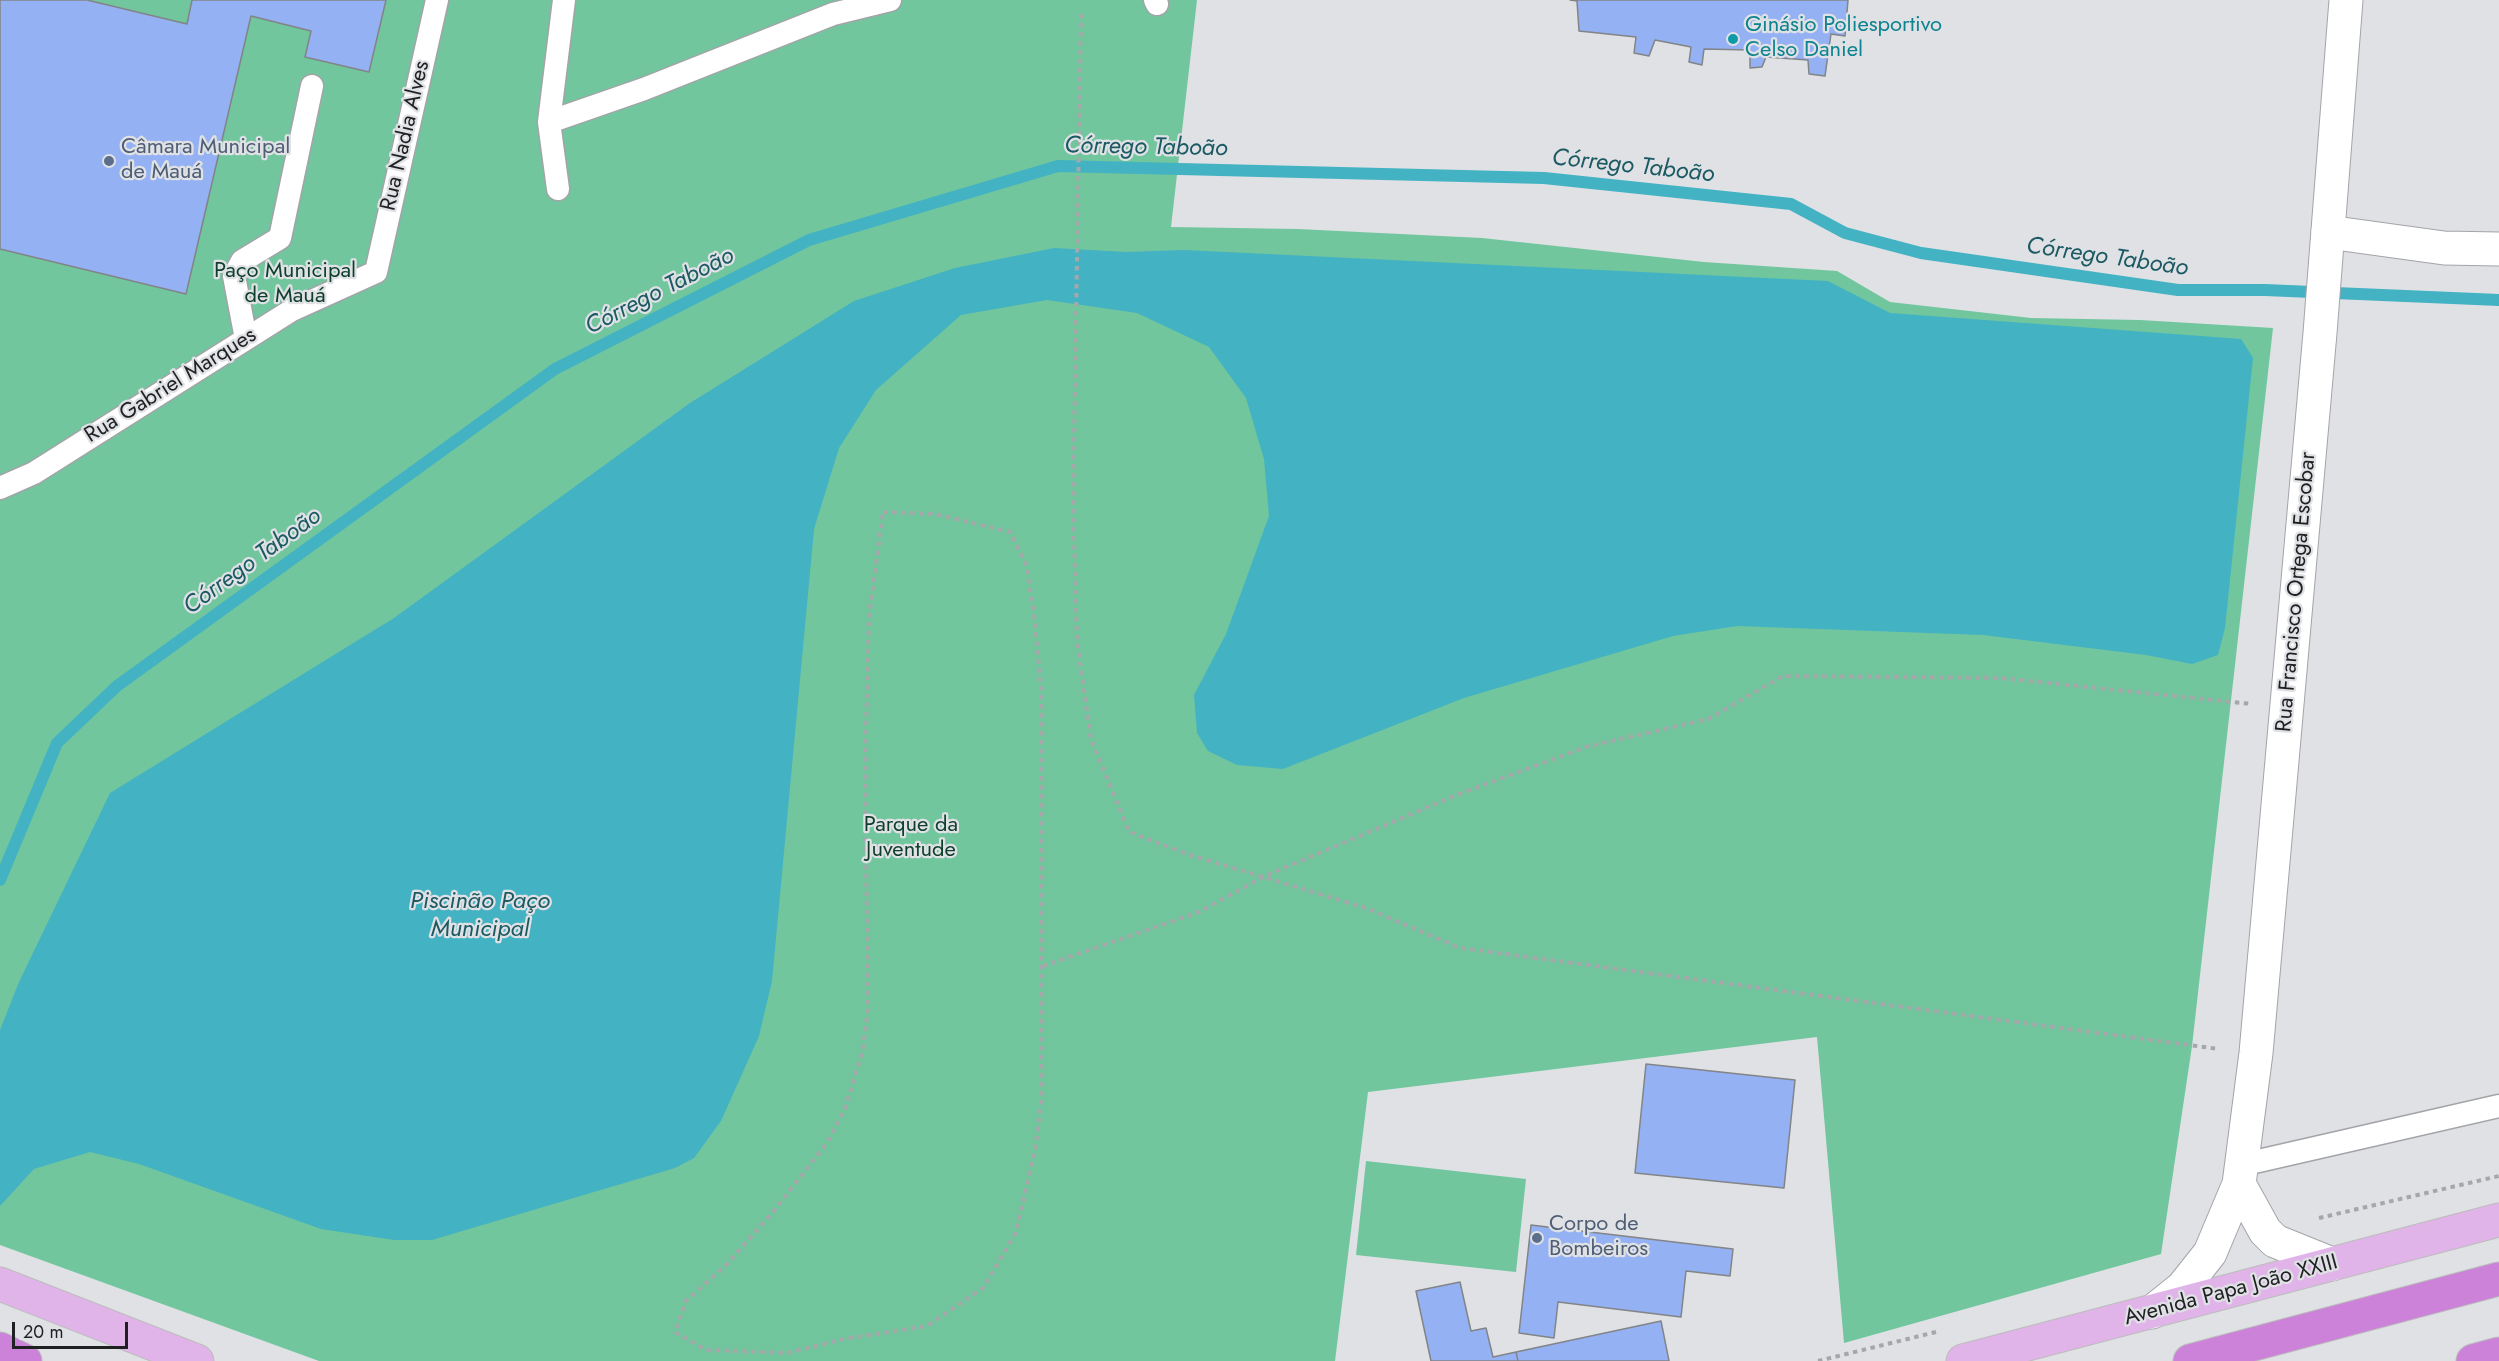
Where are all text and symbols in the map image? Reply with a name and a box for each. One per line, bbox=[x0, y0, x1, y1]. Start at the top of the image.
place label: Ginásio Poliesportivo Celso Daniel bbox=[1745, 13, 1942, 64]
marker: Ginásio Poliesportivo Celso Daniel bbox=[1726, 32, 1740, 46]
street label: Rua Nadia Alves bbox=[376, 58, 436, 214]
water label: Córrego Taboão bbox=[1064, 132, 1228, 164]
place label: Câmara Municipal de Mauá bbox=[121, 135, 290, 186]
water label: Córrego Taboão bbox=[1550, 144, 1716, 190]
marker: Câmara Municipal de Mauá bbox=[102, 154, 116, 168]
water label: Córrego Taboão bbox=[2024, 232, 2190, 284]
water label: Córrego Taboão bbox=[581, 242, 739, 342]
park label: Paço Municipal de Mauá bbox=[214, 259, 356, 310]
street label: Rua Gabriel Marques bbox=[80, 323, 262, 449]
street label: Rua Francisco Ortega Escobar bbox=[2272, 451, 2322, 733]
water label: Córrego Taboão bbox=[179, 502, 327, 622]
park label: Parque da Juventude bbox=[864, 813, 958, 864]
water label: Piscinão Paço Municipal bbox=[410, 888, 550, 944]
place label: Corpo de Bombeiros bbox=[1549, 1212, 1648, 1264]
marker: Corpo de Bombeiros bbox=[1530, 1231, 1544, 1245]
street label: Avenida Papa João XXIII bbox=[2121, 1250, 2341, 1332]
scale bar bbox=[15, 1310, 130, 1348]
text: 20 m bbox=[23, 1319, 63, 1345]

